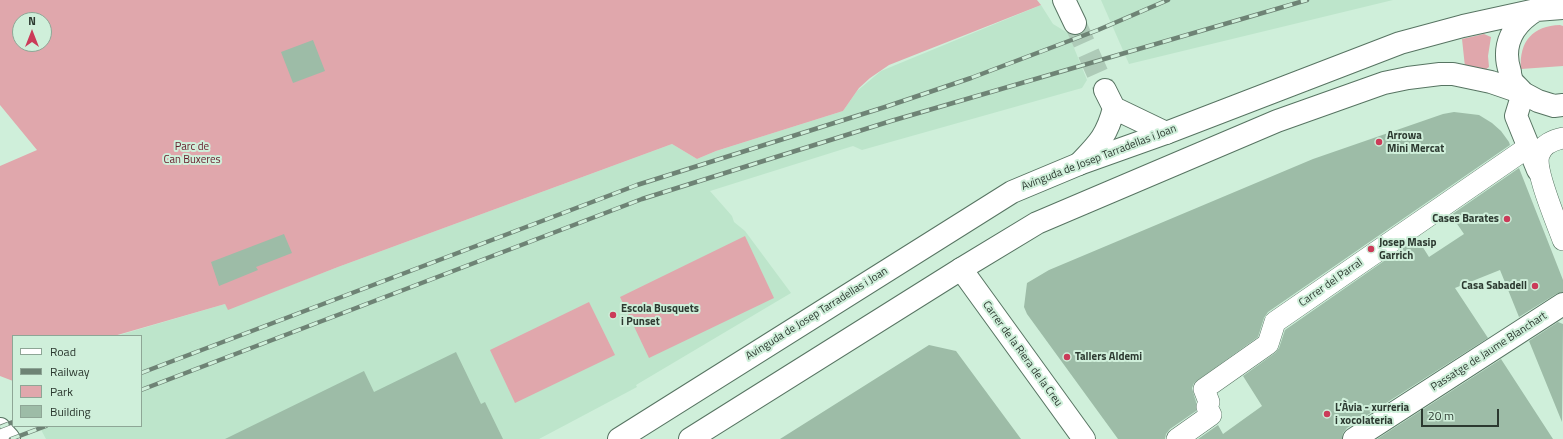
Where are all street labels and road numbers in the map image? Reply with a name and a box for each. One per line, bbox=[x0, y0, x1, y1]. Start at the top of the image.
street label: Avinguda de Josep Tarradellas i Joan bbox=[1020, 122, 1178, 194]
street label: Carrer del Parral bbox=[1297, 256, 1365, 310]
street label: Avinguda de Josep Tarradellas i Joan bbox=[744, 265, 890, 363]
street label: Carrer de la Riera de la Creu bbox=[979, 299, 1065, 409]
street label: Passatge de Jaume Blanchart bbox=[1429, 310, 1549, 394]

